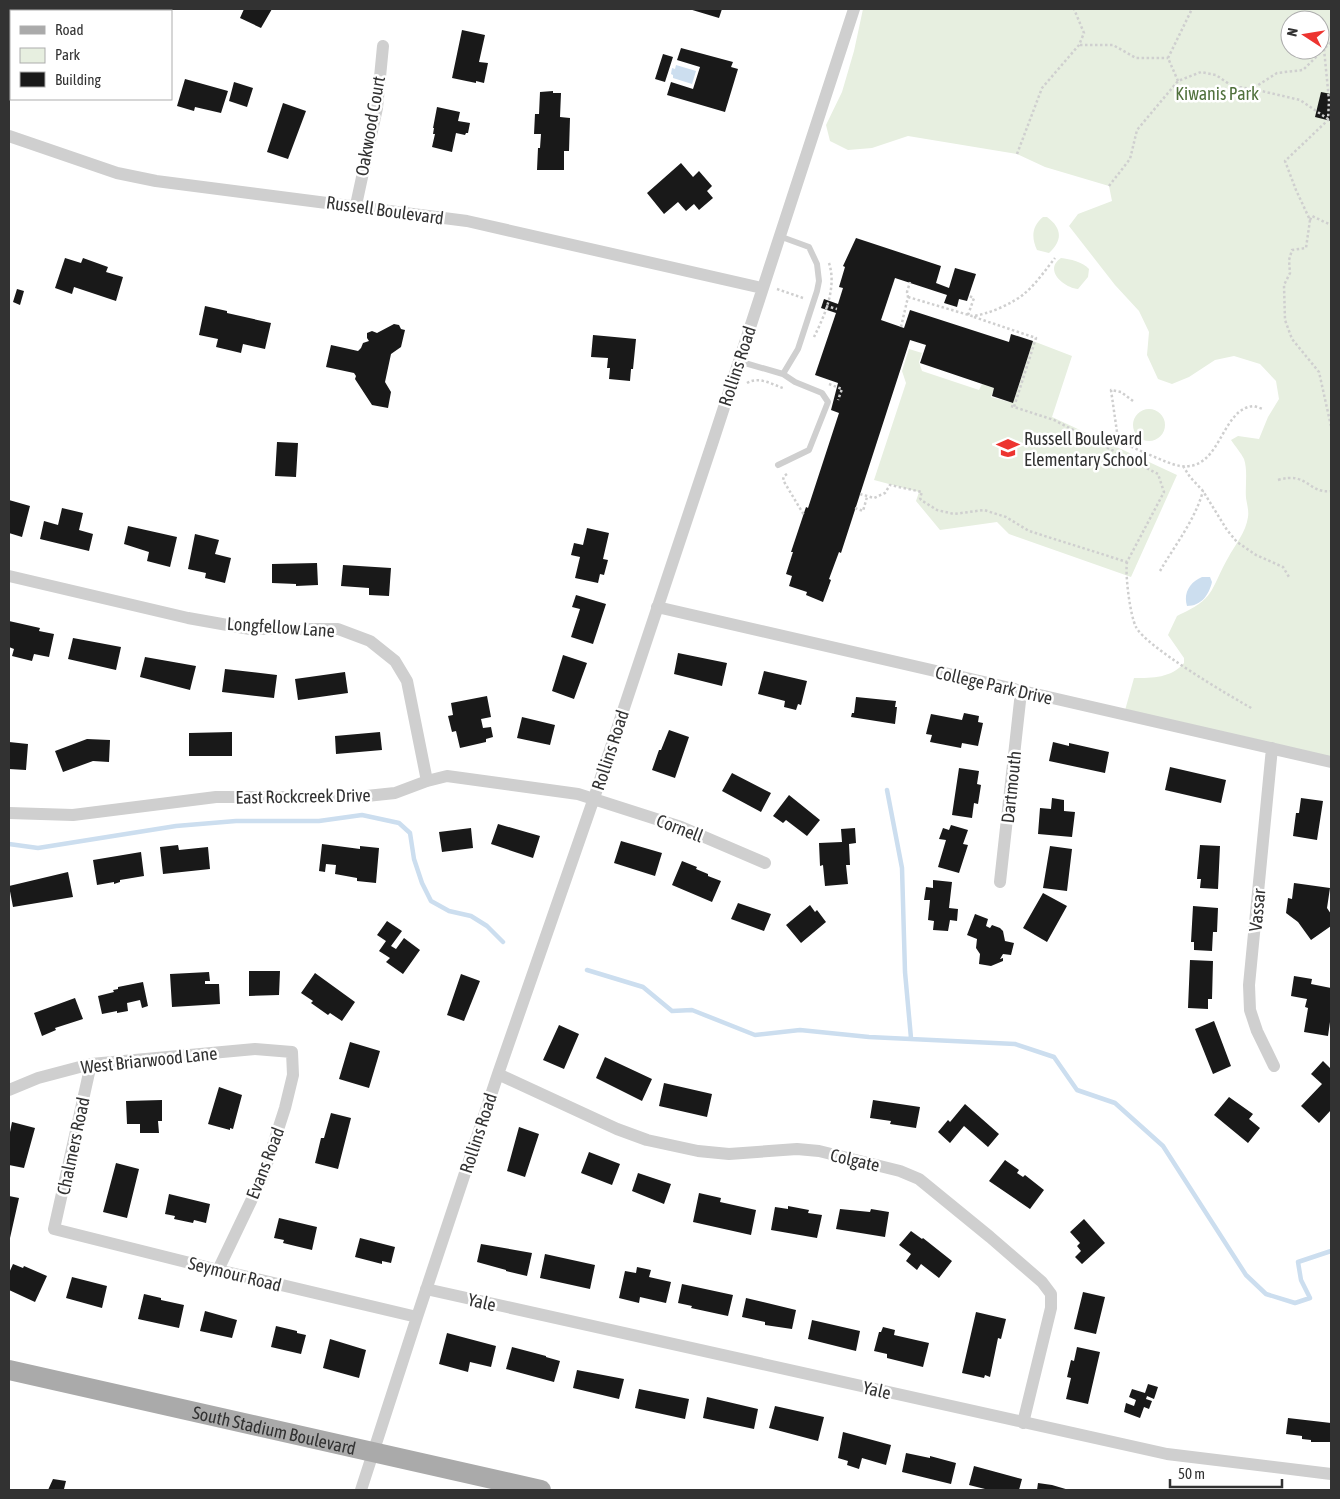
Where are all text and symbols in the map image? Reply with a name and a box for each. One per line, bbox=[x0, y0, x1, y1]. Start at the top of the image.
legend bbox=[10, 10, 172, 100]
north arrow bbox=[1280, 10, 1330, 60]
text: Road bbox=[55, 21, 84, 38]
text: N bbox=[1284, 27, 1301, 38]
text: Park bbox=[55, 46, 80, 63]
text: Building bbox=[55, 71, 101, 88]
street label: Oakwood Court bbox=[351, 75, 389, 177]
park label: Kiwanis Park bbox=[1175, 83, 1259, 104]
street label: Russell Boulevard bbox=[325, 191, 445, 229]
street label: Rollins Road bbox=[714, 323, 760, 409]
place label: Russell Boulevard Elementary School bbox=[1024, 428, 1148, 470]
school or university icon: Russell Boulevard Elementary School bbox=[995, 435, 1021, 461]
street label: Longfellow Lane bbox=[226, 613, 336, 641]
street label: College Park Drive bbox=[933, 661, 1055, 709]
street label: Rollins Road bbox=[587, 707, 633, 793]
street label: Dartmouth bbox=[997, 750, 1025, 824]
street label: East Rockcreek Drive bbox=[235, 784, 371, 808]
street label: Cornell bbox=[654, 810, 707, 847]
street label: Vassar bbox=[1245, 887, 1269, 932]
street label: West Briarwood Lane bbox=[80, 1042, 218, 1078]
street label: Rollins Road bbox=[455, 1090, 501, 1176]
street label: Chalmers Road bbox=[52, 1095, 94, 1197]
street label: Evans Road bbox=[242, 1124, 288, 1202]
street label: Colgate bbox=[828, 1144, 882, 1176]
street label: Seymour Road bbox=[186, 1252, 284, 1296]
street label: Yale bbox=[466, 1289, 498, 1315]
street label: Yale bbox=[861, 1377, 893, 1403]
street label: South Stadium Boulevard bbox=[191, 1401, 358, 1458]
scale bar bbox=[1170, 1456, 1282, 1488]
text: 50 m bbox=[1178, 1465, 1205, 1482]

